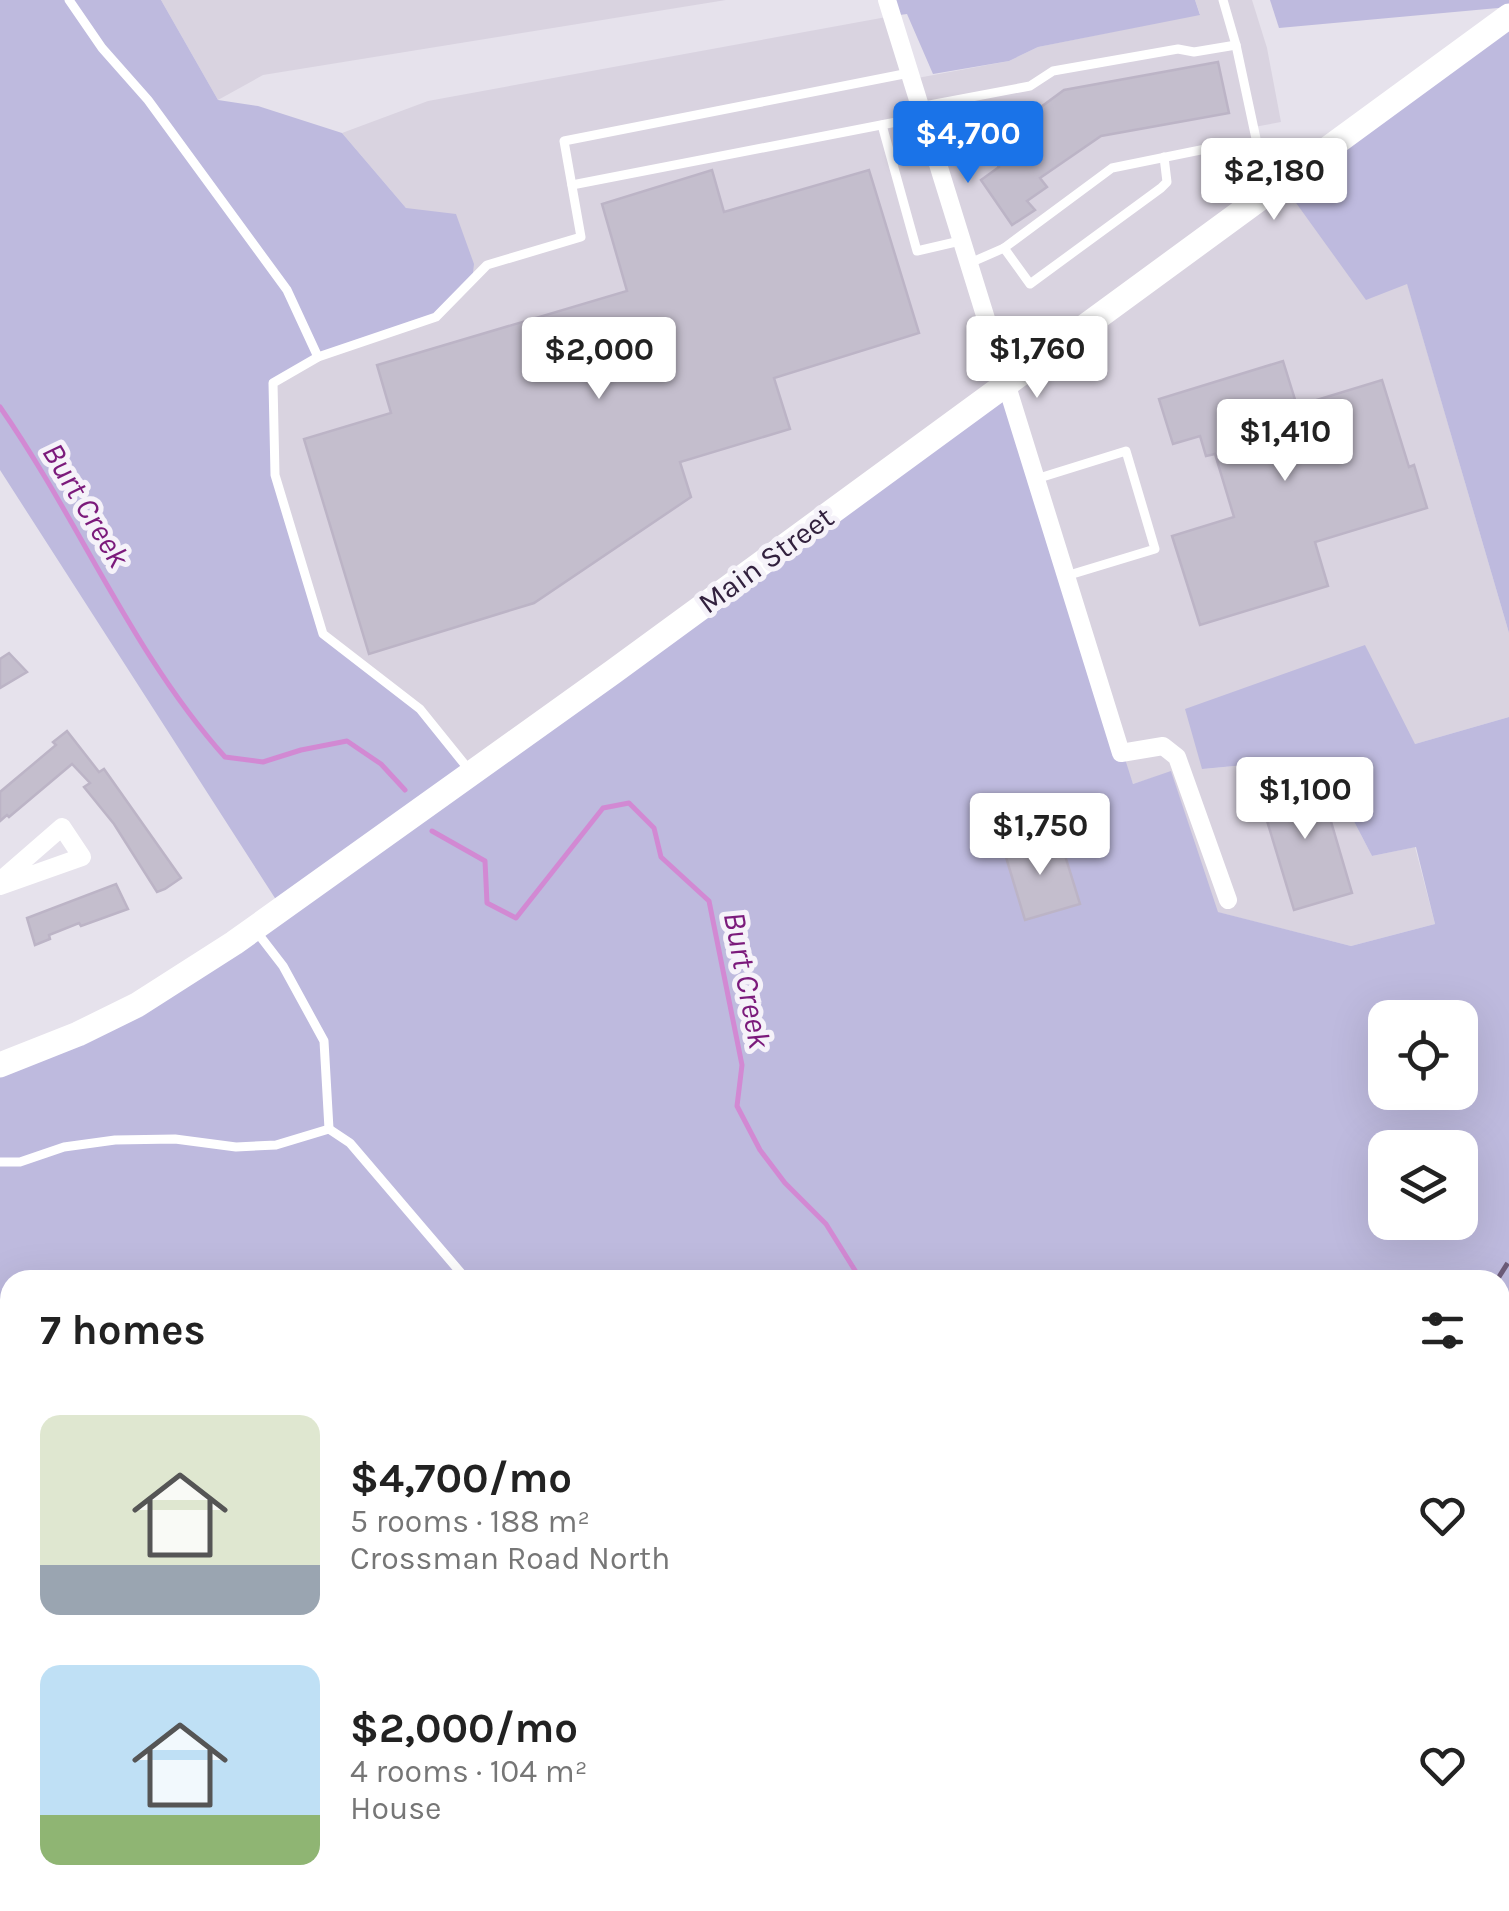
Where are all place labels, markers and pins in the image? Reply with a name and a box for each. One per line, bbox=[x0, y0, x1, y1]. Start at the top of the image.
pin: $4,700 bbox=[887, 101, 1049, 186]
pin: $2,180 bbox=[1193, 138, 1355, 223]
pin: $1,760 bbox=[956, 316, 1118, 401]
pin: $2,000 bbox=[518, 317, 680, 402]
pin: $1,410 bbox=[1204, 399, 1366, 484]
pin: $1,100 bbox=[1224, 757, 1386, 842]
pin: $1,750 bbox=[959, 793, 1121, 878]

